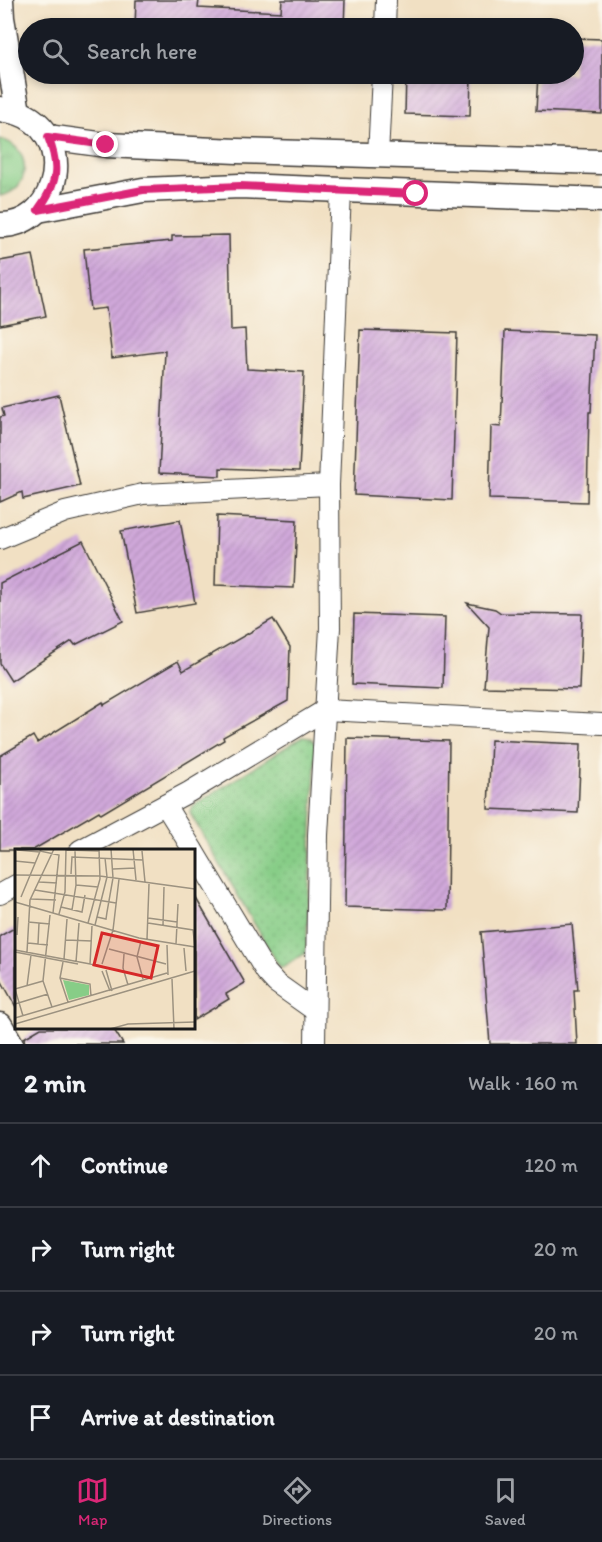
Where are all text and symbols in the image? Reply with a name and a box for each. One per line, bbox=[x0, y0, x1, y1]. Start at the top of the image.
search box bbox=[18, 18, 584, 84]
icon: search bbox=[39, 35, 72, 68]
text: Search here bbox=[87, 38, 197, 65]
route end bbox=[92, 131, 118, 157]
route start bbox=[402, 180, 428, 206]
inset map bbox=[15, 849, 195, 1029]
text: 2 min bbox=[24, 1067, 86, 1099]
text: Walk · 160 m bbox=[468, 1071, 578, 1095]
icon: ahead bbox=[24, 1149, 57, 1182]
text: Continue bbox=[81, 1152, 168, 1179]
text: 120 m bbox=[525, 1153, 578, 1177]
icon: right bbox=[24, 1233, 57, 1266]
text: Turn right bbox=[81, 1236, 175, 1263]
text: 20 m bbox=[534, 1237, 578, 1261]
icon: right bbox=[24, 1317, 57, 1350]
text: Turn right bbox=[81, 1320, 175, 1347]
text: 20 m bbox=[534, 1321, 578, 1345]
icon: arrive bbox=[24, 1401, 57, 1434]
text: Arrive at destination bbox=[81, 1404, 275, 1431]
tab: Map bbox=[76, 1474, 109, 1529]
tab: Directions bbox=[262, 1474, 332, 1529]
tab: Saved bbox=[485, 1474, 526, 1529]

